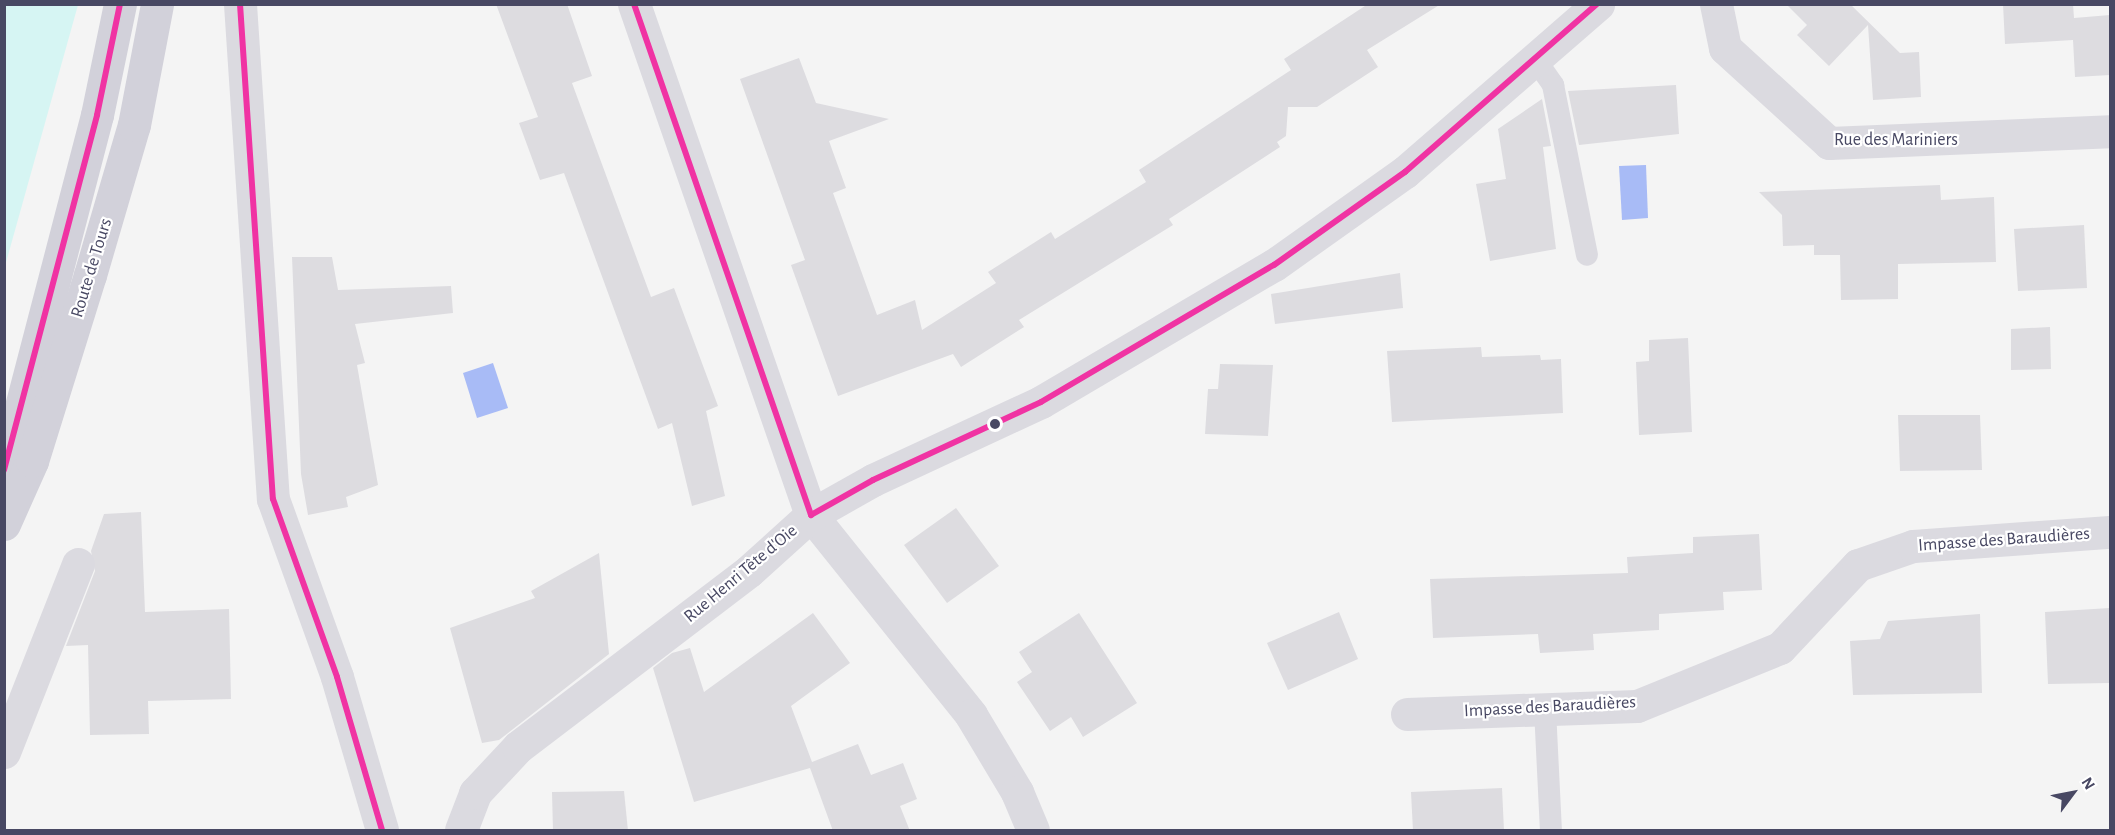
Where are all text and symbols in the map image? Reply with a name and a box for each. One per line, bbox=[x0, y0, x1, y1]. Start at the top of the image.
street label: Rue des Mariniers bbox=[1834, 129, 1958, 151]
street label: Route de Tours bbox=[67, 216, 117, 320]
unlabelled marker bbox=[989, 418, 1001, 430]
street label: Rue Henri Tête d'Oie bbox=[680, 520, 802, 628]
street label: Impasse des Baraudières bbox=[1917, 523, 2091, 557]
street label: Impasse des Baraudières bbox=[1464, 692, 1636, 722]
north arrow bbox=[2043, 763, 2103, 823]
text: N bbox=[2079, 775, 2098, 792]

